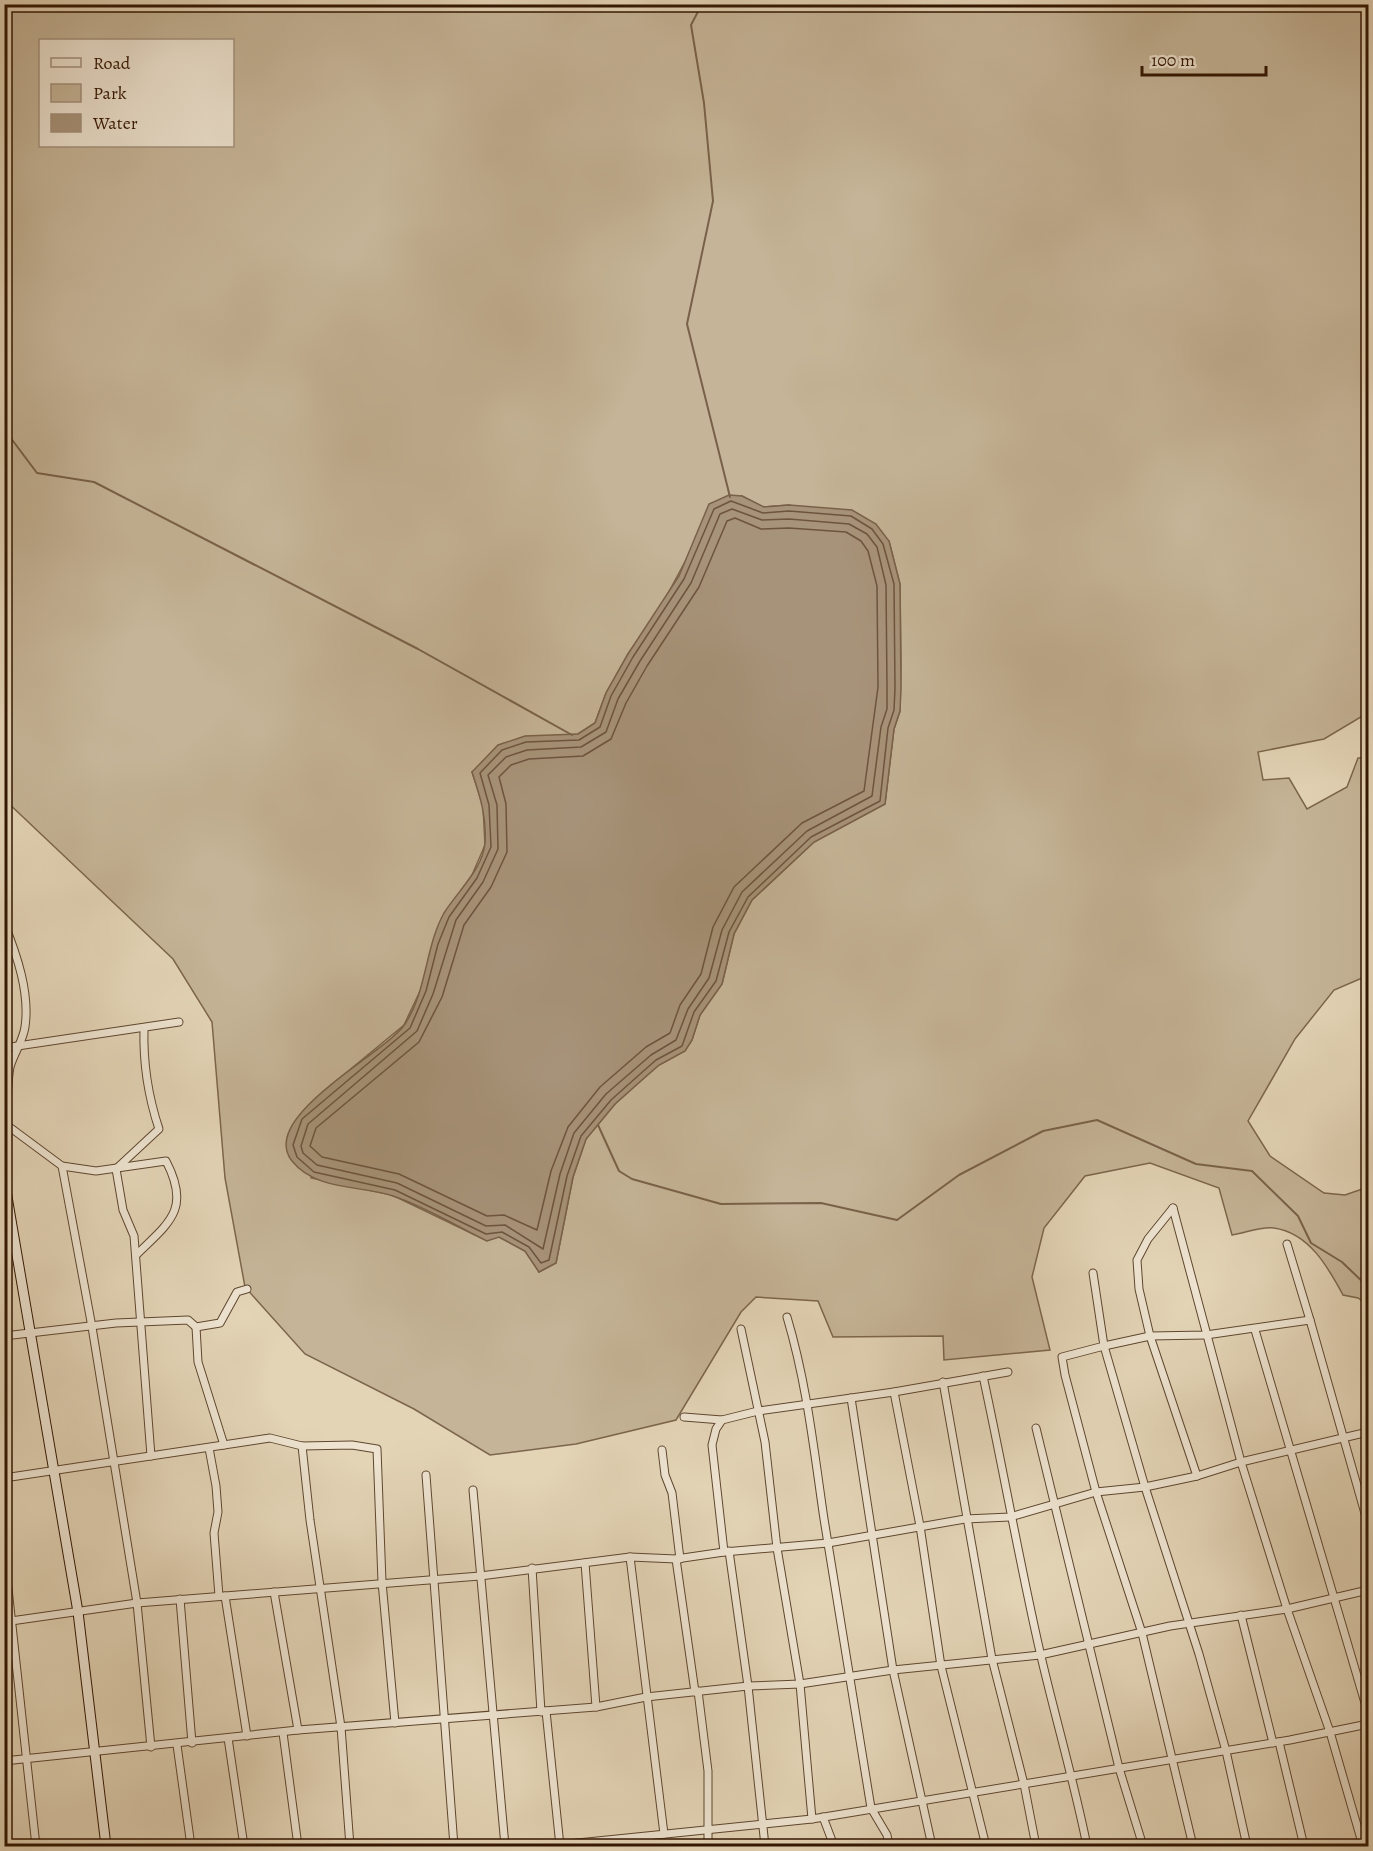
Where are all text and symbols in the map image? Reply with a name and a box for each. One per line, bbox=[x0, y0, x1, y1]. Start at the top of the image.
legend bbox=[39, 39, 234, 147]
scale bar bbox=[1142, 39, 1266, 77]
text: 100 m bbox=[1151, 48, 1195, 72]
text: Road bbox=[93, 51, 131, 75]
text: Park bbox=[93, 81, 127, 105]
text: Water bbox=[92, 111, 138, 135]

